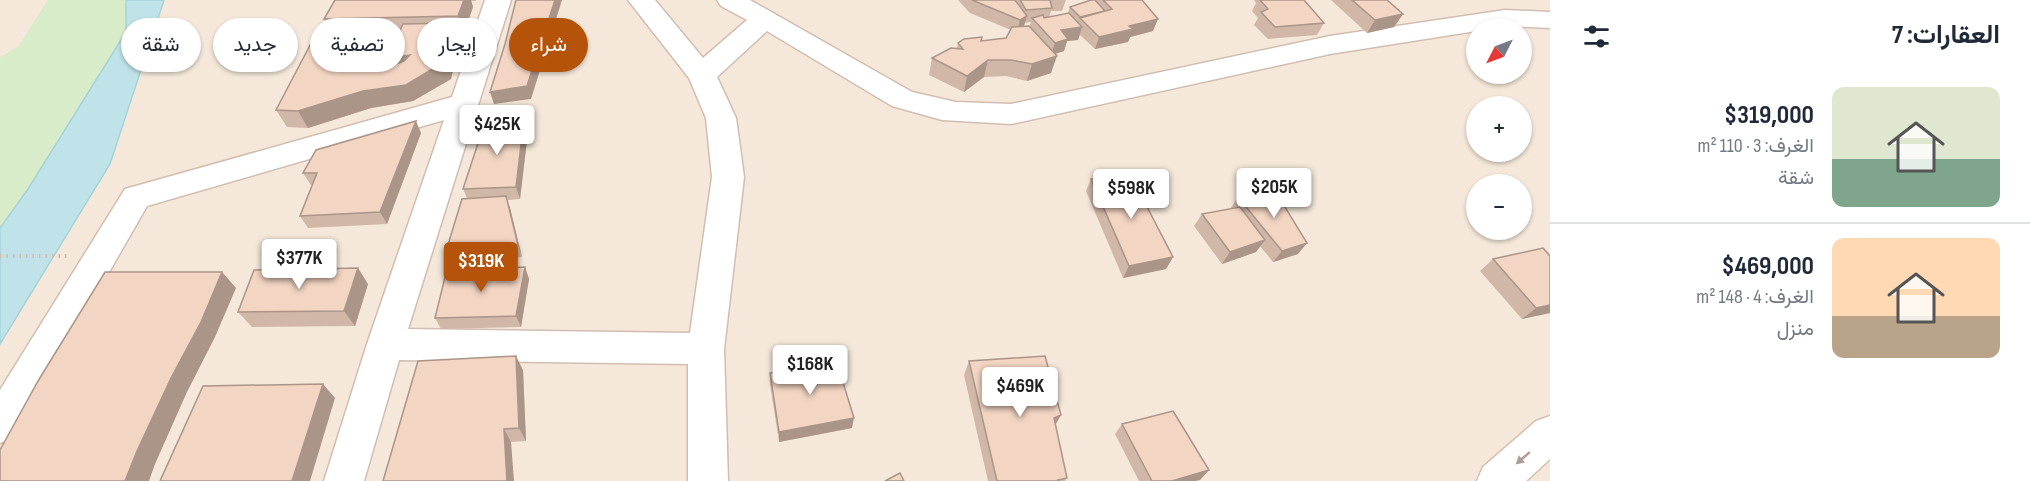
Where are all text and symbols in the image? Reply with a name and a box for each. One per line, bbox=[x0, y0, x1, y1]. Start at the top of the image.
chip: شقة bbox=[121, 18, 201, 72]
chip: جديد bbox=[213, 18, 298, 72]
chip: تصفية bbox=[310, 18, 405, 72]
chip: إيجار bbox=[417, 18, 497, 72]
chip: شراء bbox=[509, 18, 588, 72]
north arrow bbox=[1466, 18, 1532, 84]
map controls bbox=[1466, 18, 1532, 240]
icon: filters bbox=[1580, 20, 1613, 53]
text: العقارات: 7 bbox=[1892, 20, 2000, 51]
button: + bbox=[1466, 96, 1532, 162]
text: $319,000 bbox=[1724, 100, 1814, 131]
pin: $425K bbox=[455, 105, 539, 156]
icon: home bbox=[1880, 111, 1952, 183]
text: $425K bbox=[473, 112, 521, 136]
text: الغرف: 3 · 110 m² bbox=[1698, 134, 1814, 158]
text: شقة bbox=[1778, 166, 1814, 190]
pin: $205K bbox=[1232, 168, 1316, 219]
pin: $598K bbox=[1089, 169, 1173, 220]
button: − bbox=[1466, 174, 1532, 240]
text: $205K bbox=[1250, 175, 1298, 199]
text: $598K bbox=[1107, 176, 1155, 200]
pin: $377K bbox=[257, 239, 341, 290]
pin: $319K bbox=[439, 242, 523, 293]
text: $377K bbox=[276, 246, 322, 270]
text: $319K bbox=[458, 249, 504, 273]
text: $469,000 bbox=[1722, 251, 1814, 282]
icon: home bbox=[1880, 262, 1952, 334]
text: الغرف: 4 · 148 m² bbox=[1696, 285, 1814, 309]
text: منزل bbox=[1777, 317, 1814, 341]
pin: $168K bbox=[768, 345, 852, 396]
text: $168K bbox=[787, 352, 833, 376]
pin: $469K bbox=[978, 367, 1062, 418]
text: $469K bbox=[996, 374, 1044, 398]
one-way arrow bbox=[1516, 451, 1531, 465]

